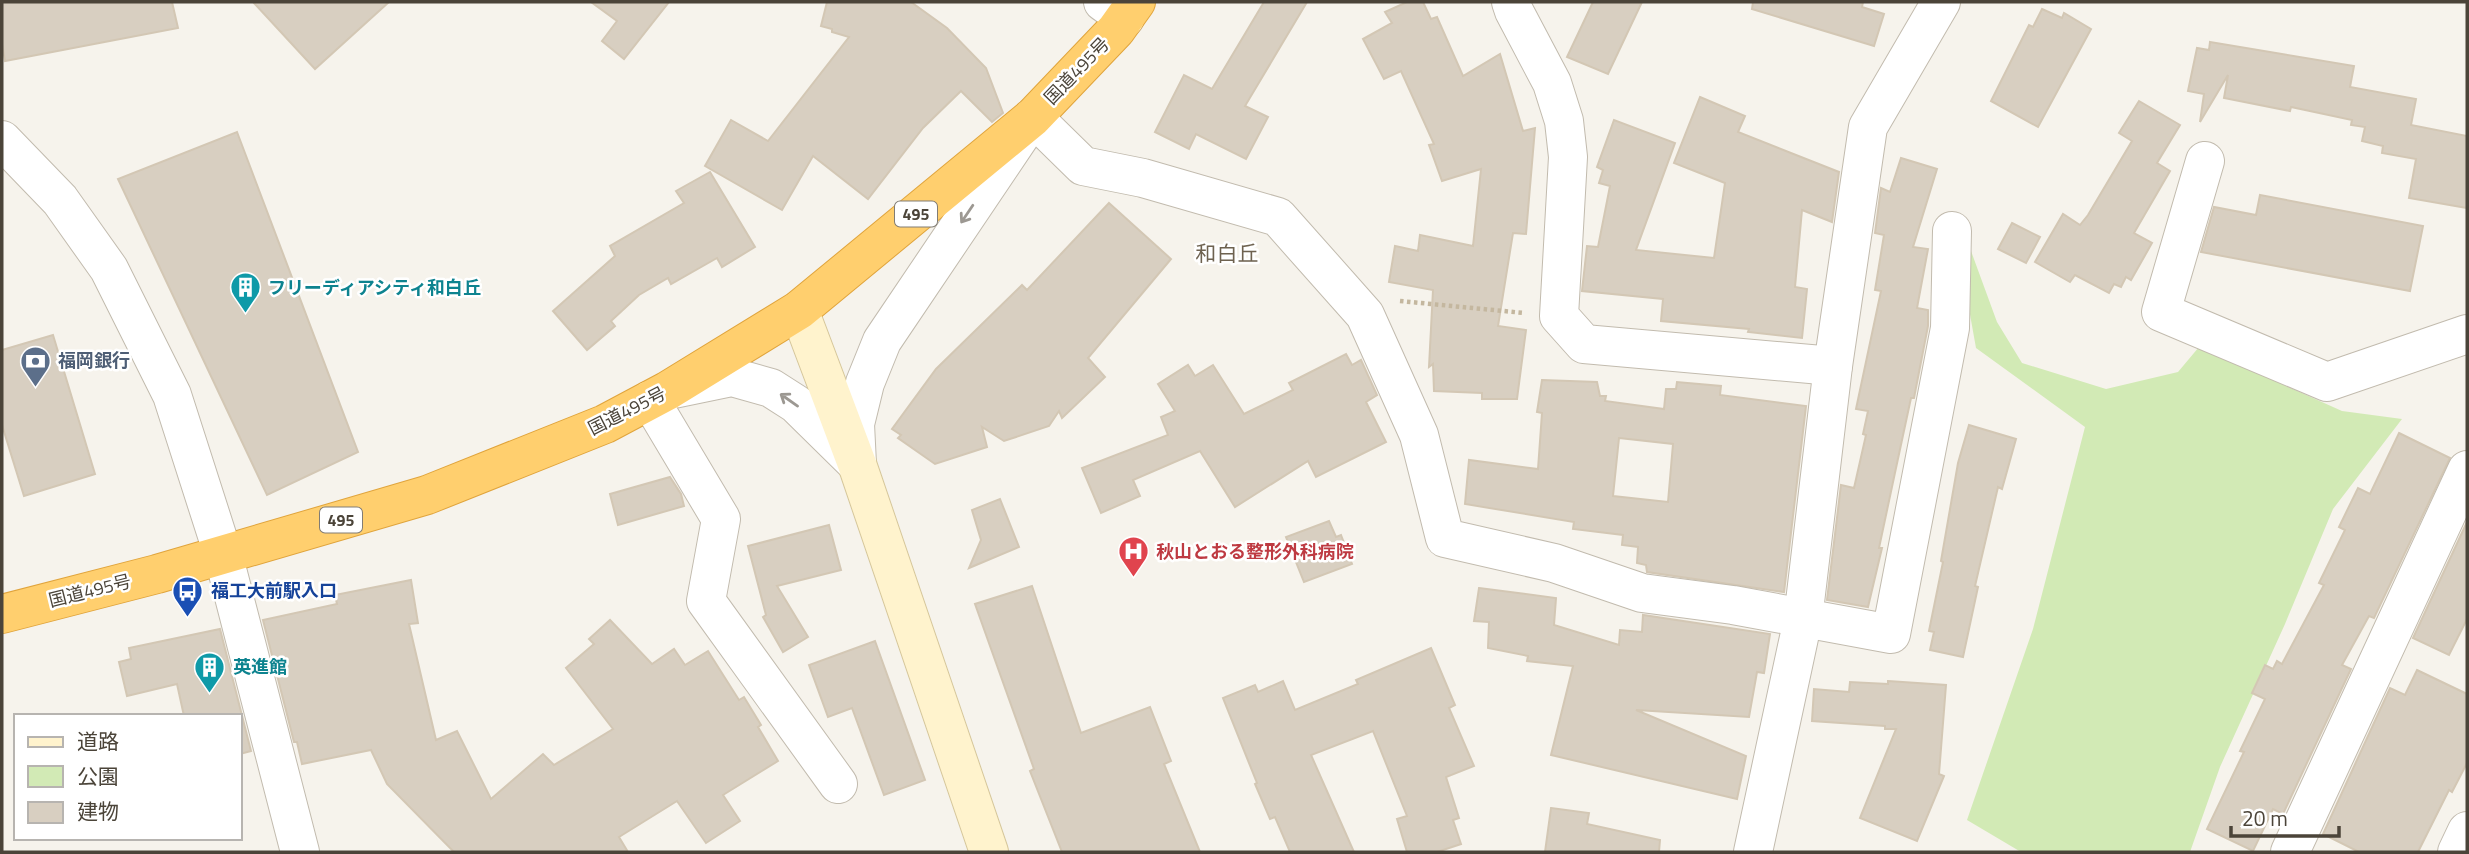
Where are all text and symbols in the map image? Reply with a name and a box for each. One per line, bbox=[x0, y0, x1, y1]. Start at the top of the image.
street label: 国道495号 bbox=[1038, 31, 1116, 110]
road number: 495 bbox=[895, 202, 937, 227]
one-way arrow bbox=[960, 204, 974, 223]
district label: 和白丘 bbox=[1196, 237, 1259, 269]
building icon: フリーディアシティ和白丘 bbox=[228, 271, 262, 315]
place label: フリーディアシティ和白丘 bbox=[268, 274, 481, 301]
bank icon: 福岡銀行 bbox=[18, 344, 52, 388]
place label: 福岡銀行 bbox=[58, 347, 130, 374]
street label: 国道495号 bbox=[583, 379, 670, 442]
one-way arrow bbox=[780, 393, 799, 407]
road number: 495 bbox=[320, 508, 362, 533]
hospital icon: 秋山とおる整形外科病院 bbox=[1116, 535, 1150, 579]
place label: 秋山とおる整形外科病院 bbox=[1156, 538, 1354, 565]
street label: 国道495号 bbox=[46, 567, 134, 614]
bus stop icon: 福工大前駅入口 bbox=[171, 574, 205, 618]
place label: 福工大前駅入口 bbox=[211, 577, 337, 604]
building icon: 英進館 bbox=[193, 650, 227, 694]
place label: 英進館 bbox=[233, 653, 287, 680]
legend bbox=[14, 714, 242, 840]
text: 道路 bbox=[77, 725, 119, 757]
text: 公園 bbox=[77, 760, 119, 792]
scale bar bbox=[2231, 794, 2340, 838]
text: 建物 bbox=[77, 795, 119, 827]
text: 20 m bbox=[2242, 802, 2288, 834]

